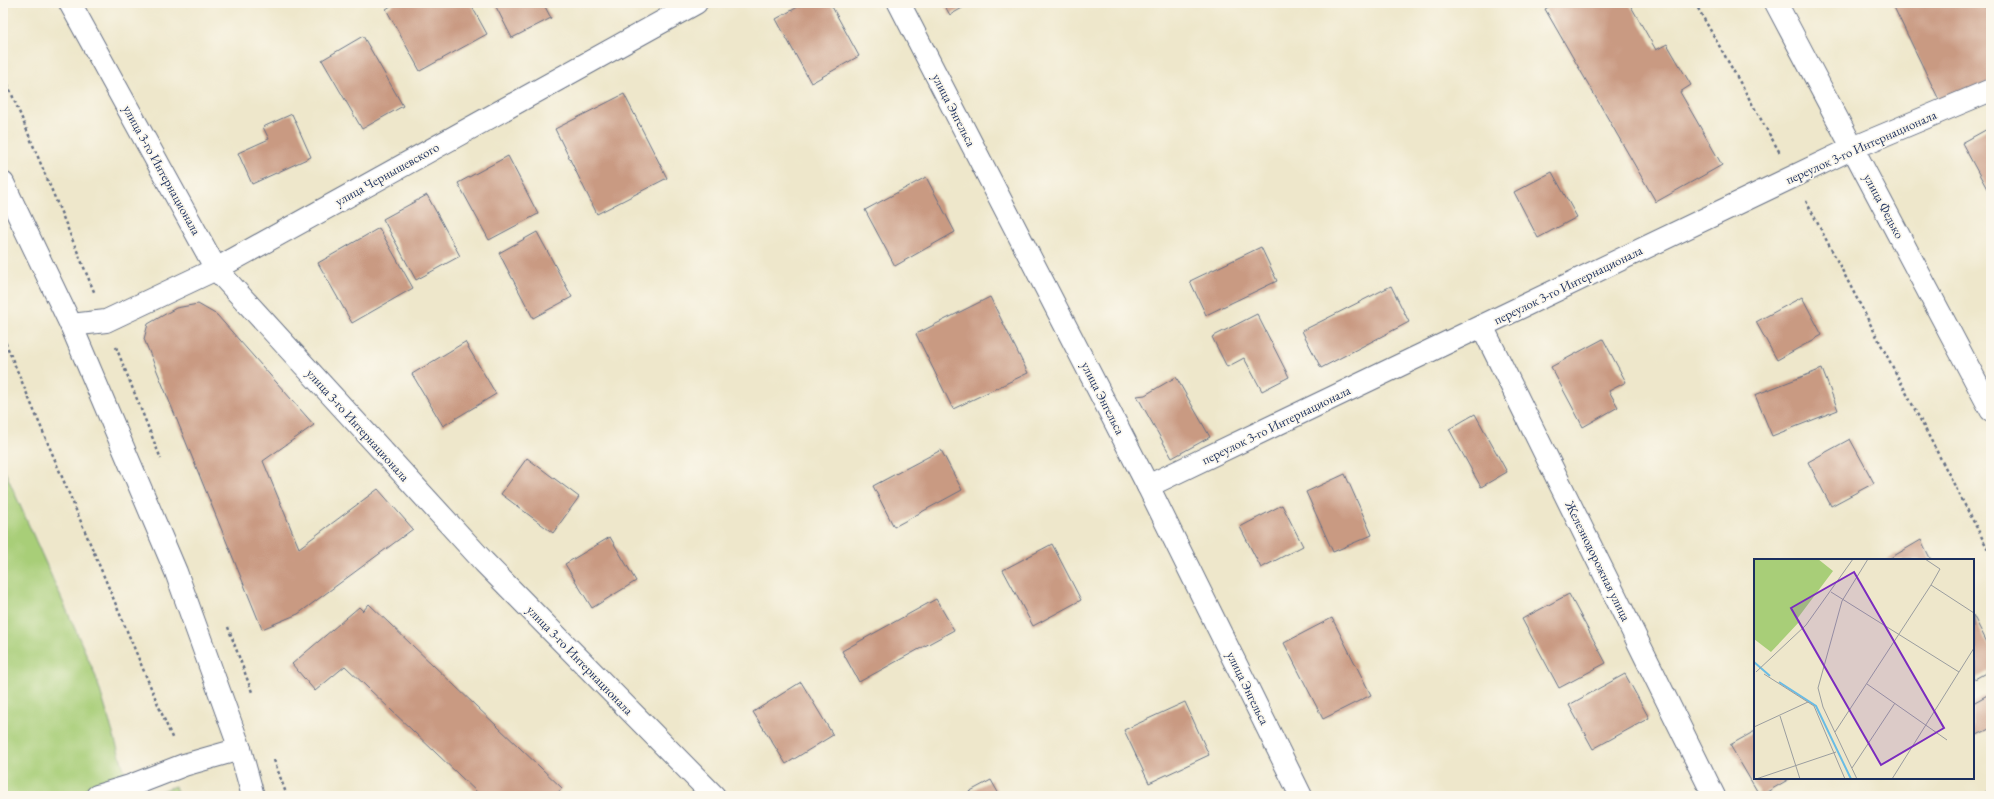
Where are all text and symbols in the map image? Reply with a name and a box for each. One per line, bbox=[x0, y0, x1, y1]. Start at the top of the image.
street label: улица Энгельса bbox=[928, 71, 980, 150]
street label: улица 3-го Интернационала bbox=[119, 102, 205, 239]
street label: переулок 3-го Интернационала bbox=[1783, 106, 1940, 188]
street label: улица Чернышевского bbox=[332, 138, 442, 210]
street label: улица Федько bbox=[1860, 171, 1908, 241]
street label: переулок 3-го Интернационала bbox=[1491, 241, 1646, 328]
street label: улица Энгельса bbox=[1077, 359, 1129, 438]
street label: улица 3-го Интернационала bbox=[303, 365, 414, 486]
street label: переулок 3-го Интернационала bbox=[1199, 381, 1354, 468]
street label: Железнодорожная улица bbox=[1561, 497, 1635, 625]
inset map bbox=[1754, 559, 1974, 779]
street label: улица 3-го Интернационала bbox=[523, 602, 637, 719]
street label: улица Энгельса bbox=[1223, 648, 1273, 728]

